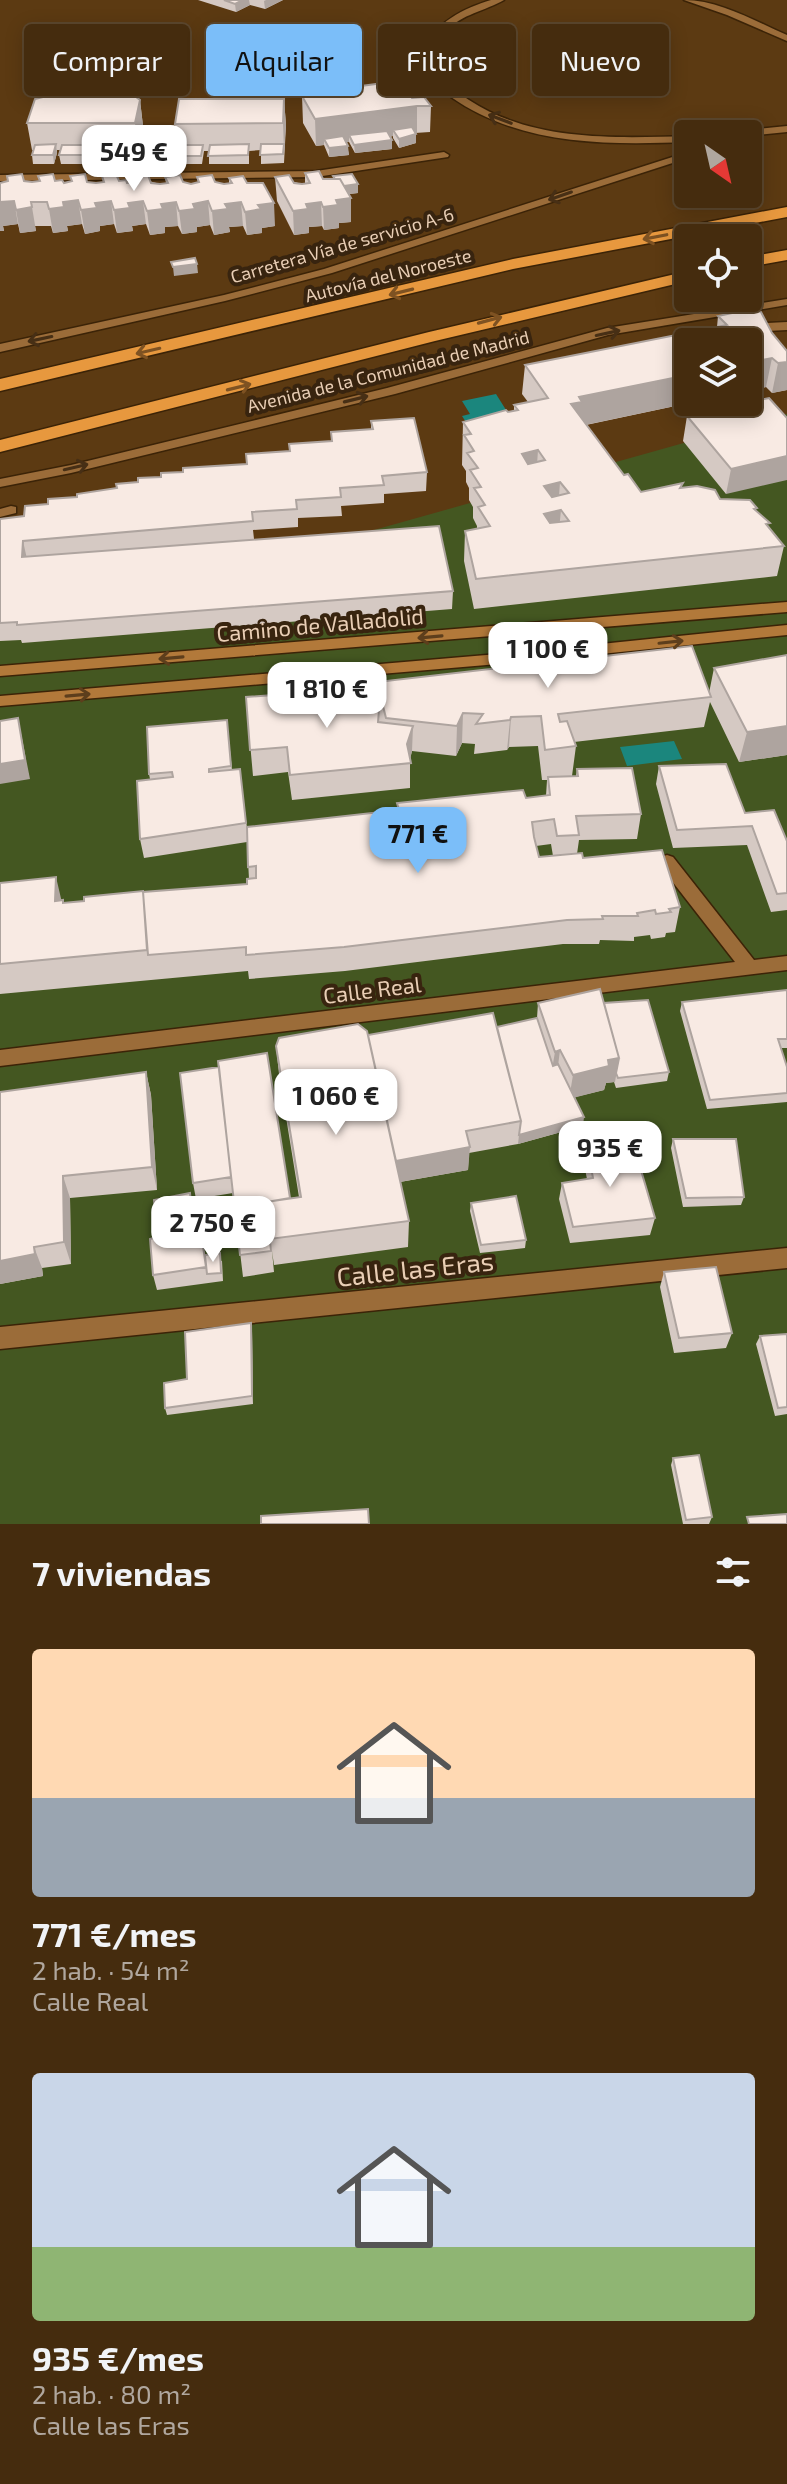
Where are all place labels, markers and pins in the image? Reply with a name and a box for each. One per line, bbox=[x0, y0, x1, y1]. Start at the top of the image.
pin: 549 € bbox=[78, 125, 190, 193]
pin: 1 100 € bbox=[474, 622, 622, 690]
pin: 1 810 € bbox=[253, 662, 401, 730]
pin: 771 € bbox=[362, 807, 474, 875]
pin: 1 060 € bbox=[262, 1069, 410, 1137]
pin: 935 € bbox=[554, 1121, 666, 1189]
pin: 2 750 € bbox=[139, 1196, 287, 1264]

